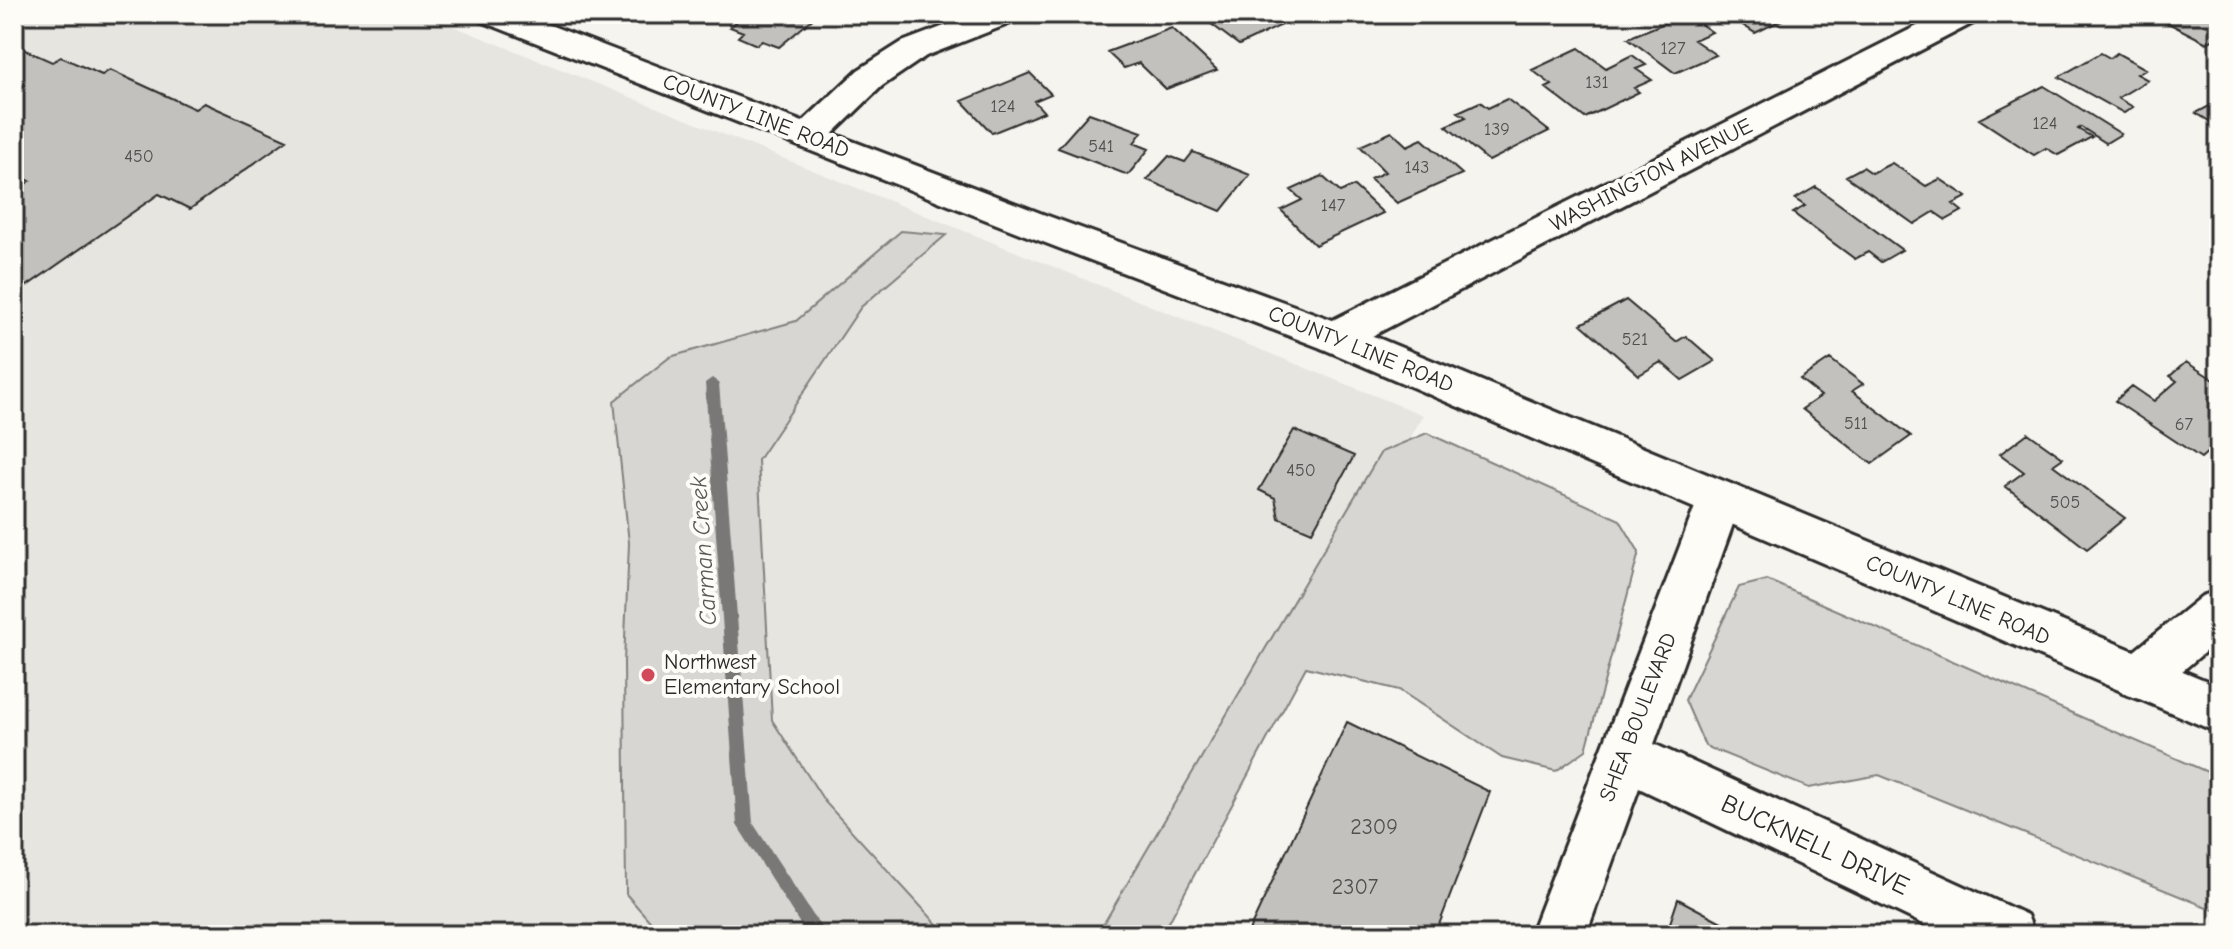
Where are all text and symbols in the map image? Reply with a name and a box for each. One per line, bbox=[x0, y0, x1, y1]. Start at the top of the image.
house number: 127 bbox=[1660, 38, 1686, 59]
street label: COUNTY LINE ROAD bbox=[659, 68, 853, 164]
house number: 131 bbox=[1585, 72, 1609, 93]
house number: 124 bbox=[990, 96, 1016, 117]
street label: WASHINGTON AVENUE bbox=[1545, 113, 1757, 237]
house number: 124 bbox=[2032, 113, 2058, 134]
house number: 139 bbox=[1484, 119, 1510, 140]
house number: 541 bbox=[1088, 136, 1114, 157]
house number: 450 bbox=[124, 146, 154, 167]
house number: 143 bbox=[1405, 157, 1429, 178]
house number: 147 bbox=[1321, 195, 1346, 216]
street label: COUNTY LINE ROAD bbox=[1264, 300, 1458, 398]
house number: 521 bbox=[1622, 329, 1648, 350]
house number: 511 bbox=[1844, 413, 1868, 434]
house number: 67 bbox=[2175, 414, 2194, 435]
house number: 450 bbox=[1286, 460, 1316, 481]
water label: Carman Creek bbox=[684, 475, 722, 627]
house number: 505 bbox=[2050, 492, 2080, 513]
street label: COUNTY LINE ROAD bbox=[1862, 549, 2054, 651]
street label: SHEA BOULEVARD bbox=[1594, 629, 1682, 805]
place label: Northwest Elementary School bbox=[664, 649, 840, 700]
marker: Northwest Elementary School bbox=[639, 666, 657, 684]
street label: BUCKNELL DRIVE bbox=[1716, 788, 1914, 902]
house number: 2309 bbox=[1350, 814, 1398, 840]
house number: 2307 bbox=[1332, 874, 1379, 900]

